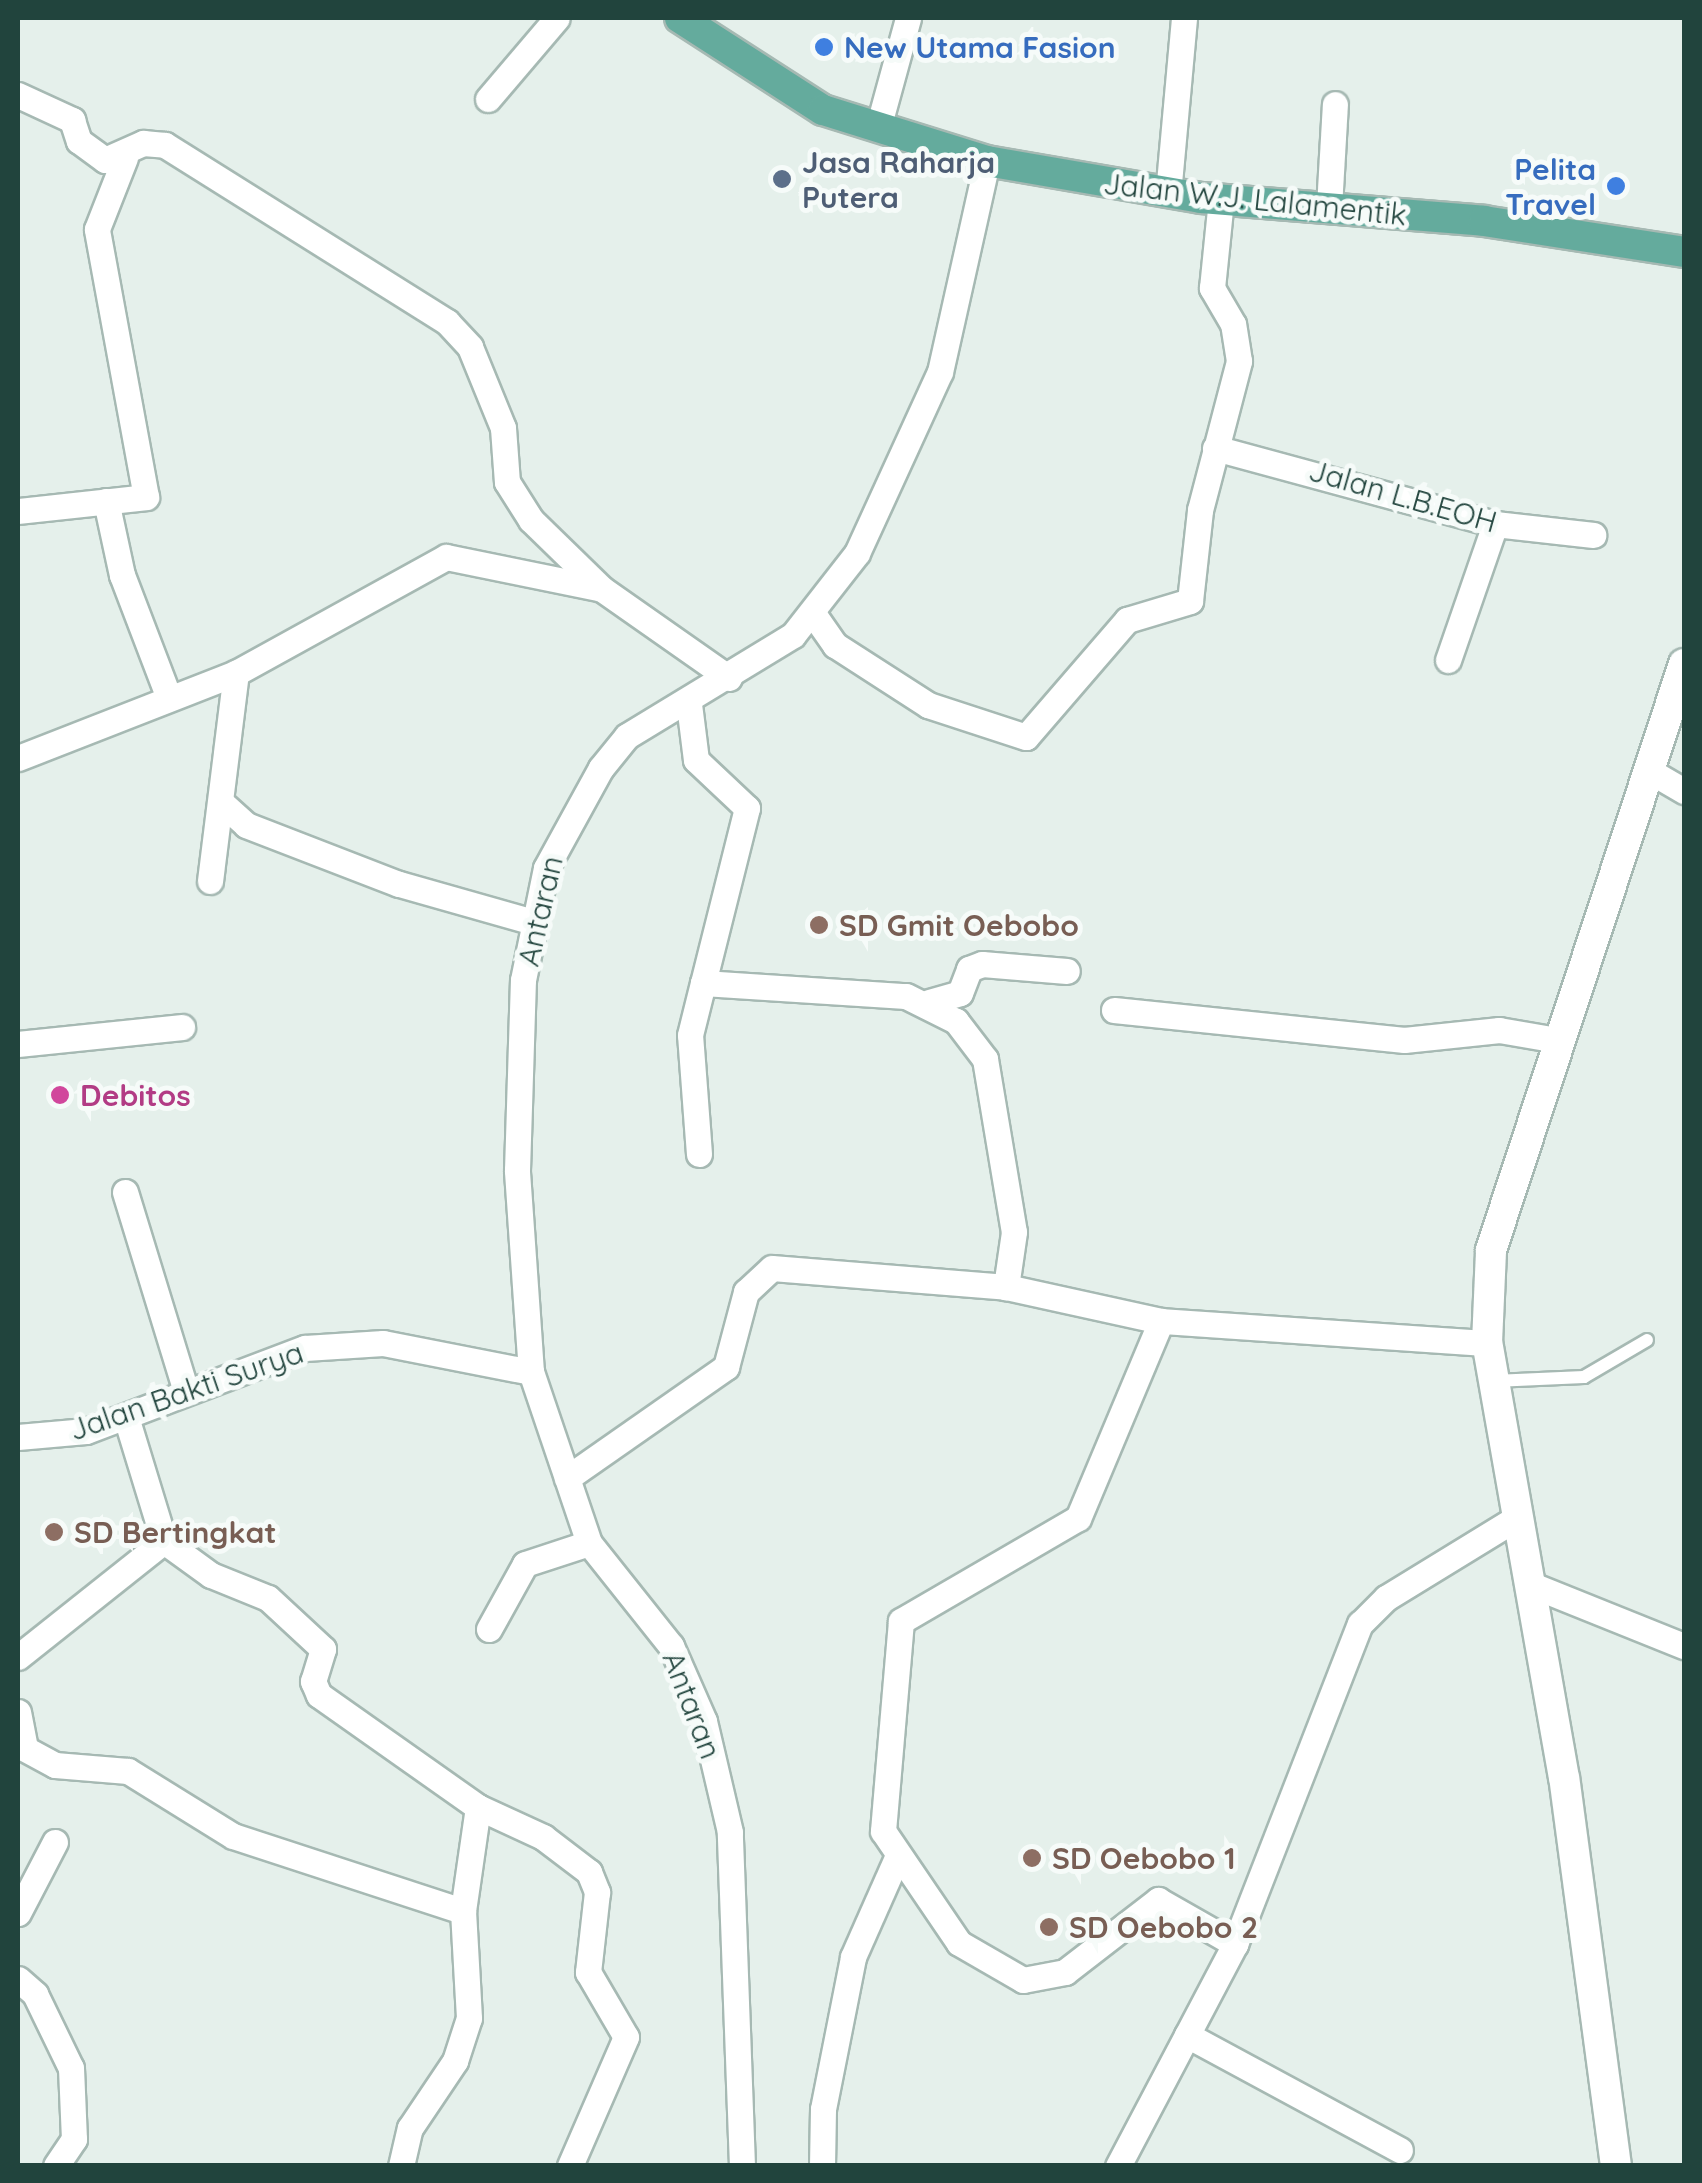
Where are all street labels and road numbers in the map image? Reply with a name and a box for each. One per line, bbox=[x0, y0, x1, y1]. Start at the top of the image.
street label: Jalan W.J. Lalamentik bbox=[1102, 165, 1408, 233]
street label: Jalan L.B.EOH bbox=[1305, 452, 1501, 540]
street label: Antaran bbox=[510, 852, 570, 970]
street label: Jalan Bakti Surya bbox=[64, 1334, 308, 1448]
street label: Antaran bbox=[655, 1646, 729, 1764]

